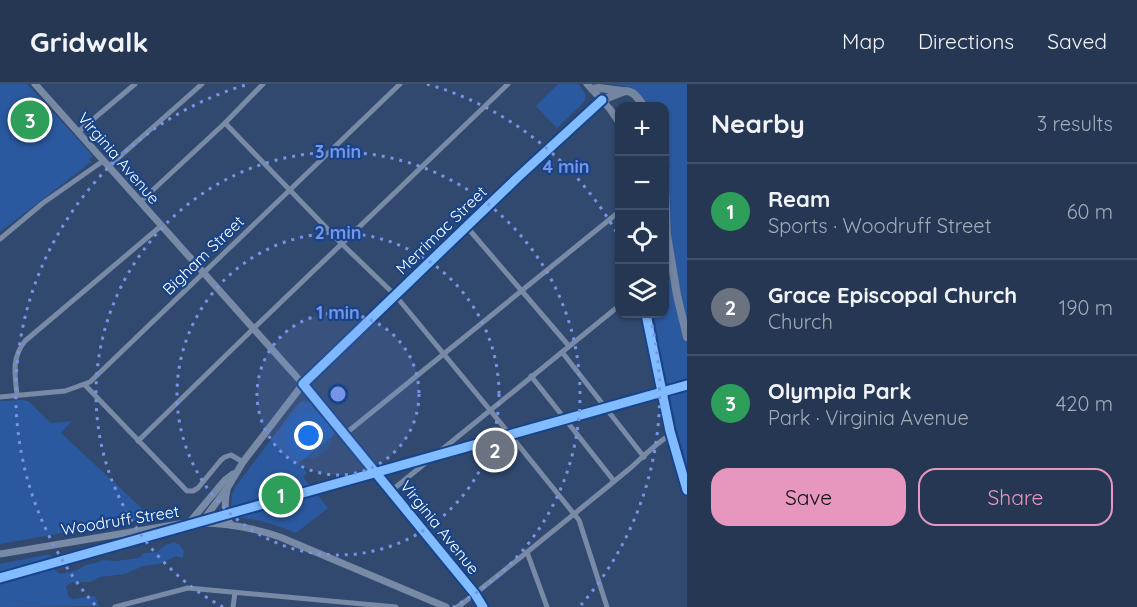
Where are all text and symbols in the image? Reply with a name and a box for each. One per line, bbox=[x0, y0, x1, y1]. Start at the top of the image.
text: Gridwalk bbox=[30, 24, 149, 59]
text: Map bbox=[842, 28, 885, 54]
text: Directions bbox=[918, 28, 1014, 54]
text: Saved bbox=[1047, 28, 1107, 54]
pin: 3 bbox=[10, 98, 50, 142]
map controls bbox=[615, 102, 669, 318]
button: + bbox=[615, 102, 669, 156]
text: Nearby bbox=[711, 107, 805, 140]
street label: Virginia Avenue bbox=[74, 108, 164, 208]
text: 3 results bbox=[1037, 111, 1113, 136]
text: 3 min bbox=[315, 140, 361, 163]
text: 4 min bbox=[542, 155, 590, 178]
button: − bbox=[615, 156, 669, 210]
street label: Merrimac Street bbox=[391, 182, 491, 278]
text: Ream bbox=[768, 185, 830, 213]
text: 1 bbox=[727, 199, 734, 224]
text: 60 m bbox=[1067, 199, 1113, 224]
button: locate bbox=[615, 210, 669, 264]
street label: Bigham Street bbox=[158, 211, 248, 299]
text: Sports · Woodruff Street bbox=[768, 213, 991, 238]
text: 2 min bbox=[315, 221, 361, 244]
button: layers bbox=[615, 264, 669, 318]
text: Grace Episcopal Church bbox=[768, 281, 1017, 309]
text: 2 bbox=[725, 295, 736, 320]
text: 190 m bbox=[1059, 295, 1113, 320]
text: 1 min bbox=[316, 301, 360, 324]
text: Church bbox=[768, 309, 833, 334]
text: Olympia Park bbox=[768, 377, 912, 405]
centre of rings bbox=[328, 384, 348, 404]
text: 3 bbox=[725, 391, 736, 416]
text: 420 m bbox=[1056, 391, 1113, 416]
text: Park · Virginia Avenue bbox=[768, 405, 969, 430]
your location bbox=[294, 421, 323, 450]
pin: 2 bbox=[476, 428, 514, 472]
button: Save bbox=[711, 468, 906, 526]
button: Share bbox=[918, 468, 1113, 526]
pin: 1 bbox=[262, 472, 300, 518]
street label: Virginia Avenue bbox=[396, 476, 484, 578]
street label: Woodruff Street bbox=[60, 501, 180, 539]

